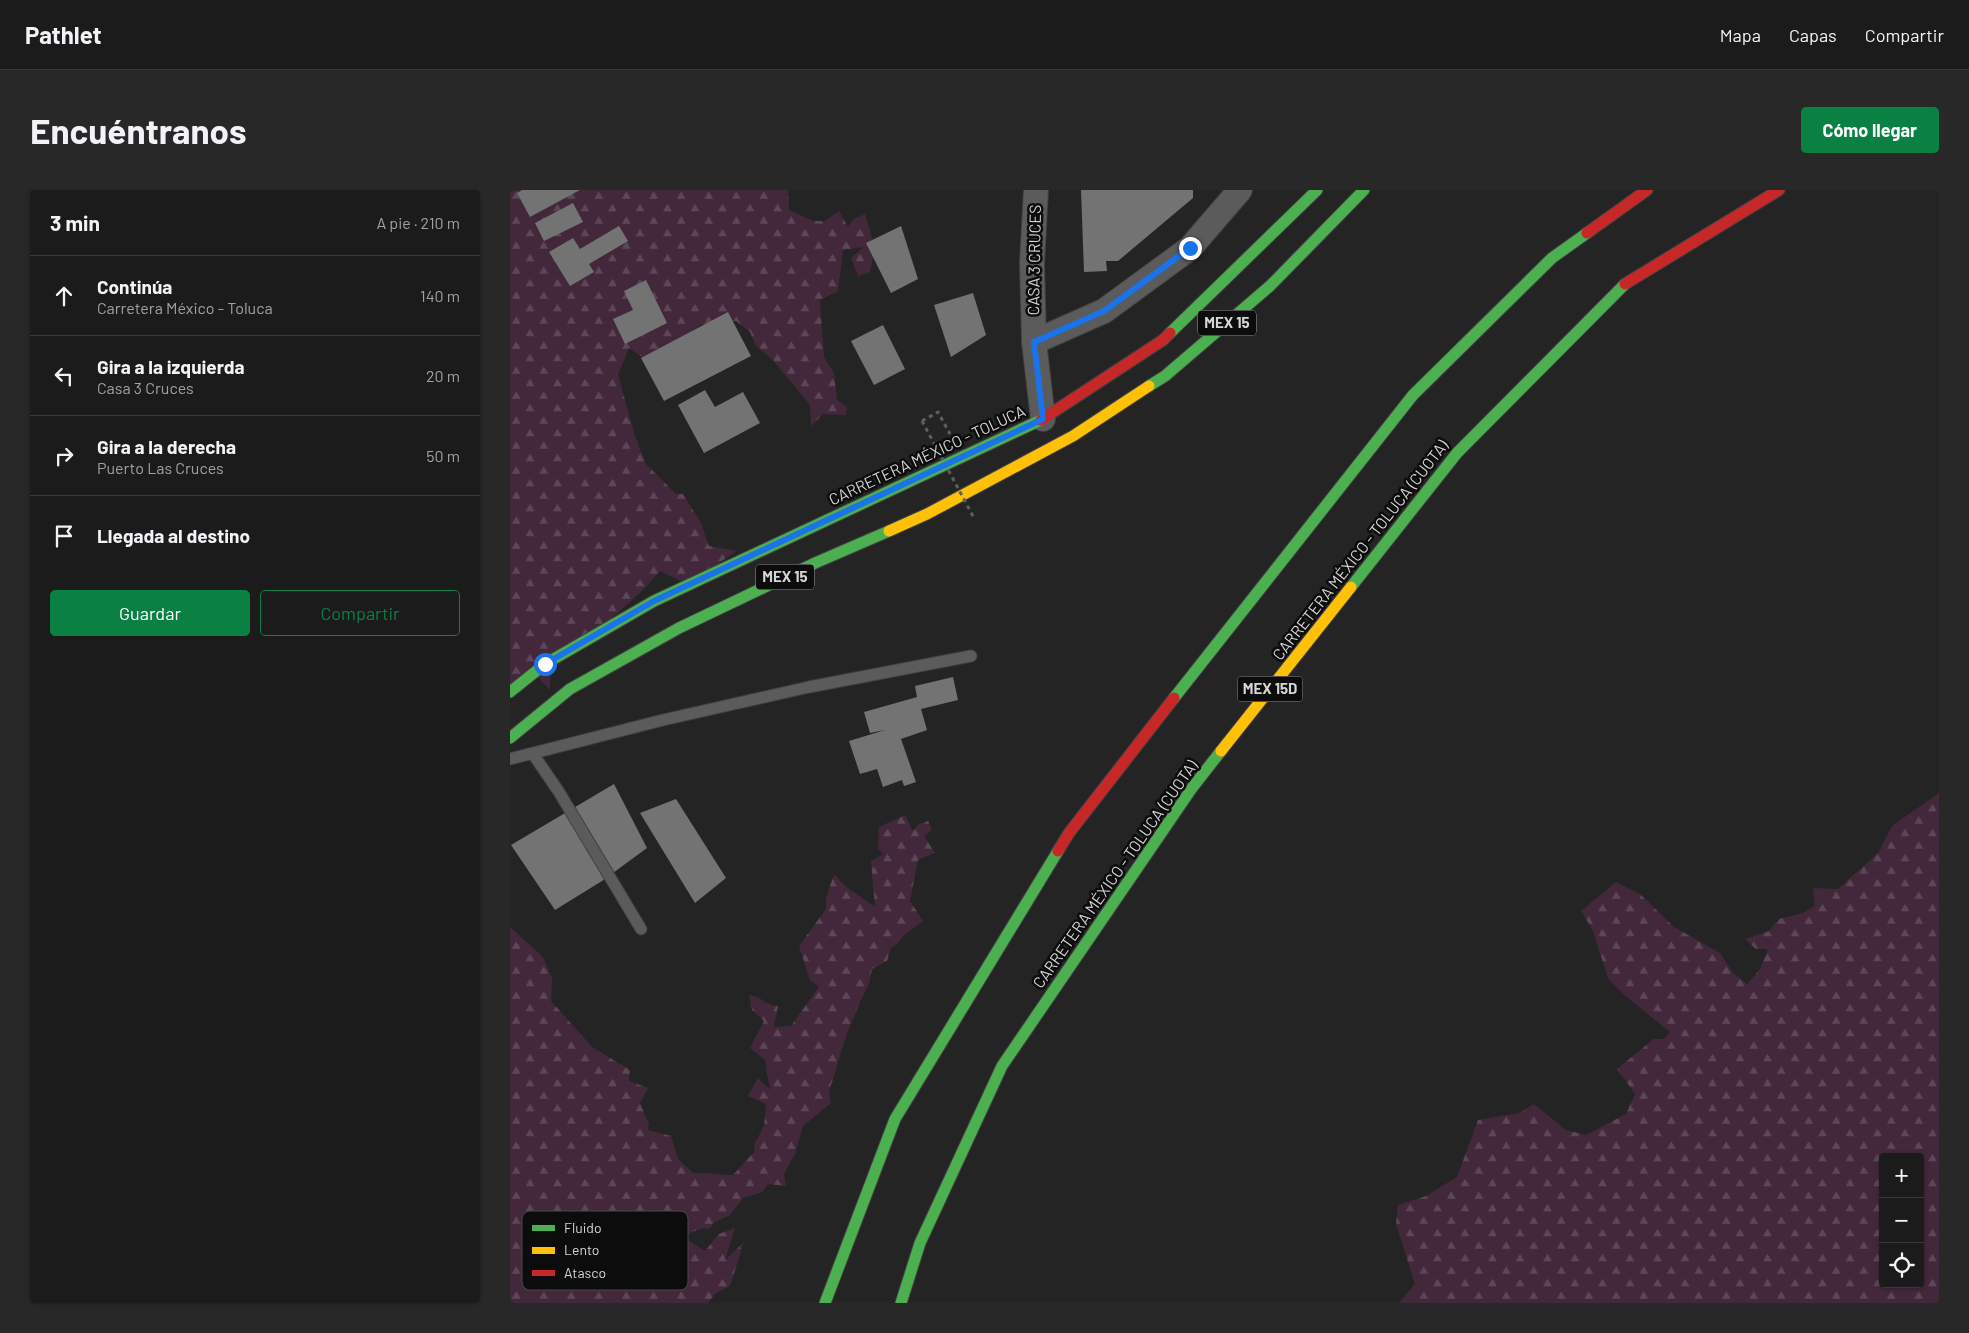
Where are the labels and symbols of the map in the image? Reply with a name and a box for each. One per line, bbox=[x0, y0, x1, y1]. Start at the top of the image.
street label: CASA 3 CRUCES bbox=[1023, 204, 1044, 316]
route end bbox=[1179, 237, 1202, 260]
road number: MEX 15 bbox=[1198, 310, 1256, 336]
street label: CARRETERA MÉXICO - TOLUCA bbox=[825, 400, 1028, 509]
street label: CARRETERA MÉXICO - TOLUCA (CUOTA) bbox=[1268, 435, 1452, 663]
road number: MEX 15 bbox=[756, 564, 814, 590]
route start bbox=[534, 653, 557, 676]
road number: MEX 15D bbox=[1238, 676, 1302, 702]
street label: CARRETERA MÉXICO - TOLUCA (CUOTA) bbox=[1028, 755, 1201, 991]
legend bbox=[522, 1211, 688, 1290]
text: Fluido bbox=[564, 1219, 602, 1236]
text: Lento bbox=[564, 1241, 599, 1258]
text: Atasco bbox=[564, 1264, 606, 1281]

